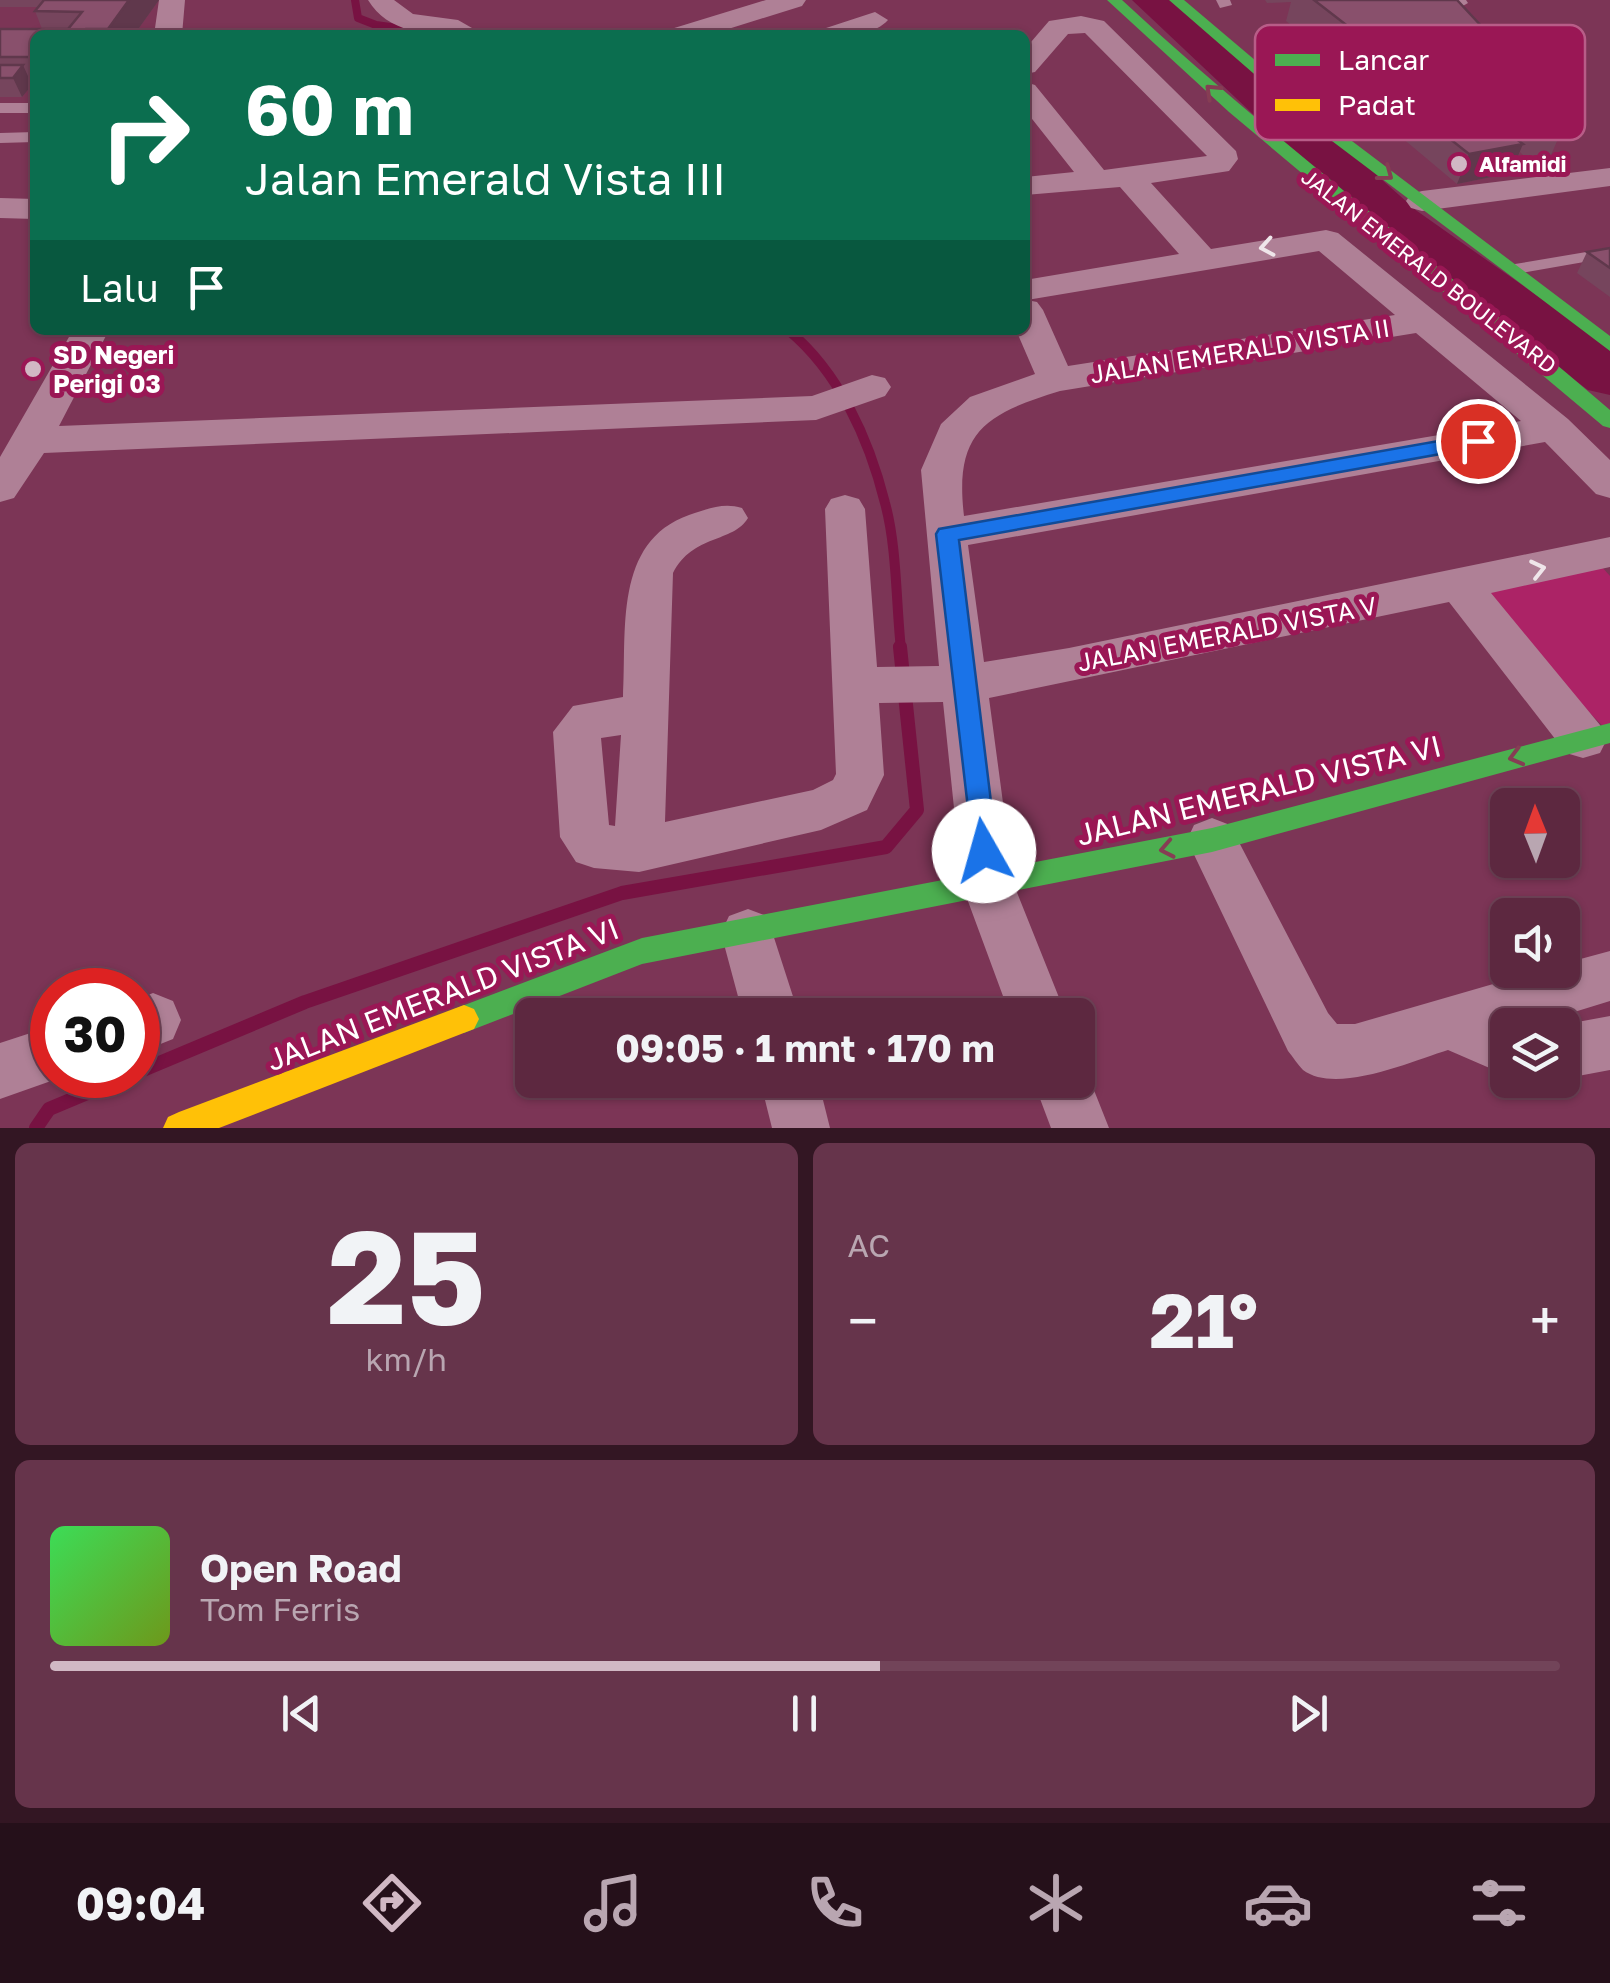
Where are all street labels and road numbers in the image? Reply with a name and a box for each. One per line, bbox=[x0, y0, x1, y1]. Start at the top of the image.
street label: JALAN EMERALD BOULEVARD bbox=[1296, 163, 1562, 379]
street label: JALAN EMERALD VISTA II bbox=[1088, 311, 1392, 390]
street label: JALAN EMERALD VISTA V bbox=[1075, 589, 1379, 678]
street label: JALAN EMERALD VISTA VI bbox=[1073, 727, 1445, 853]
street label: JALAN EMERALD VISTA VI bbox=[261, 910, 624, 1078]

